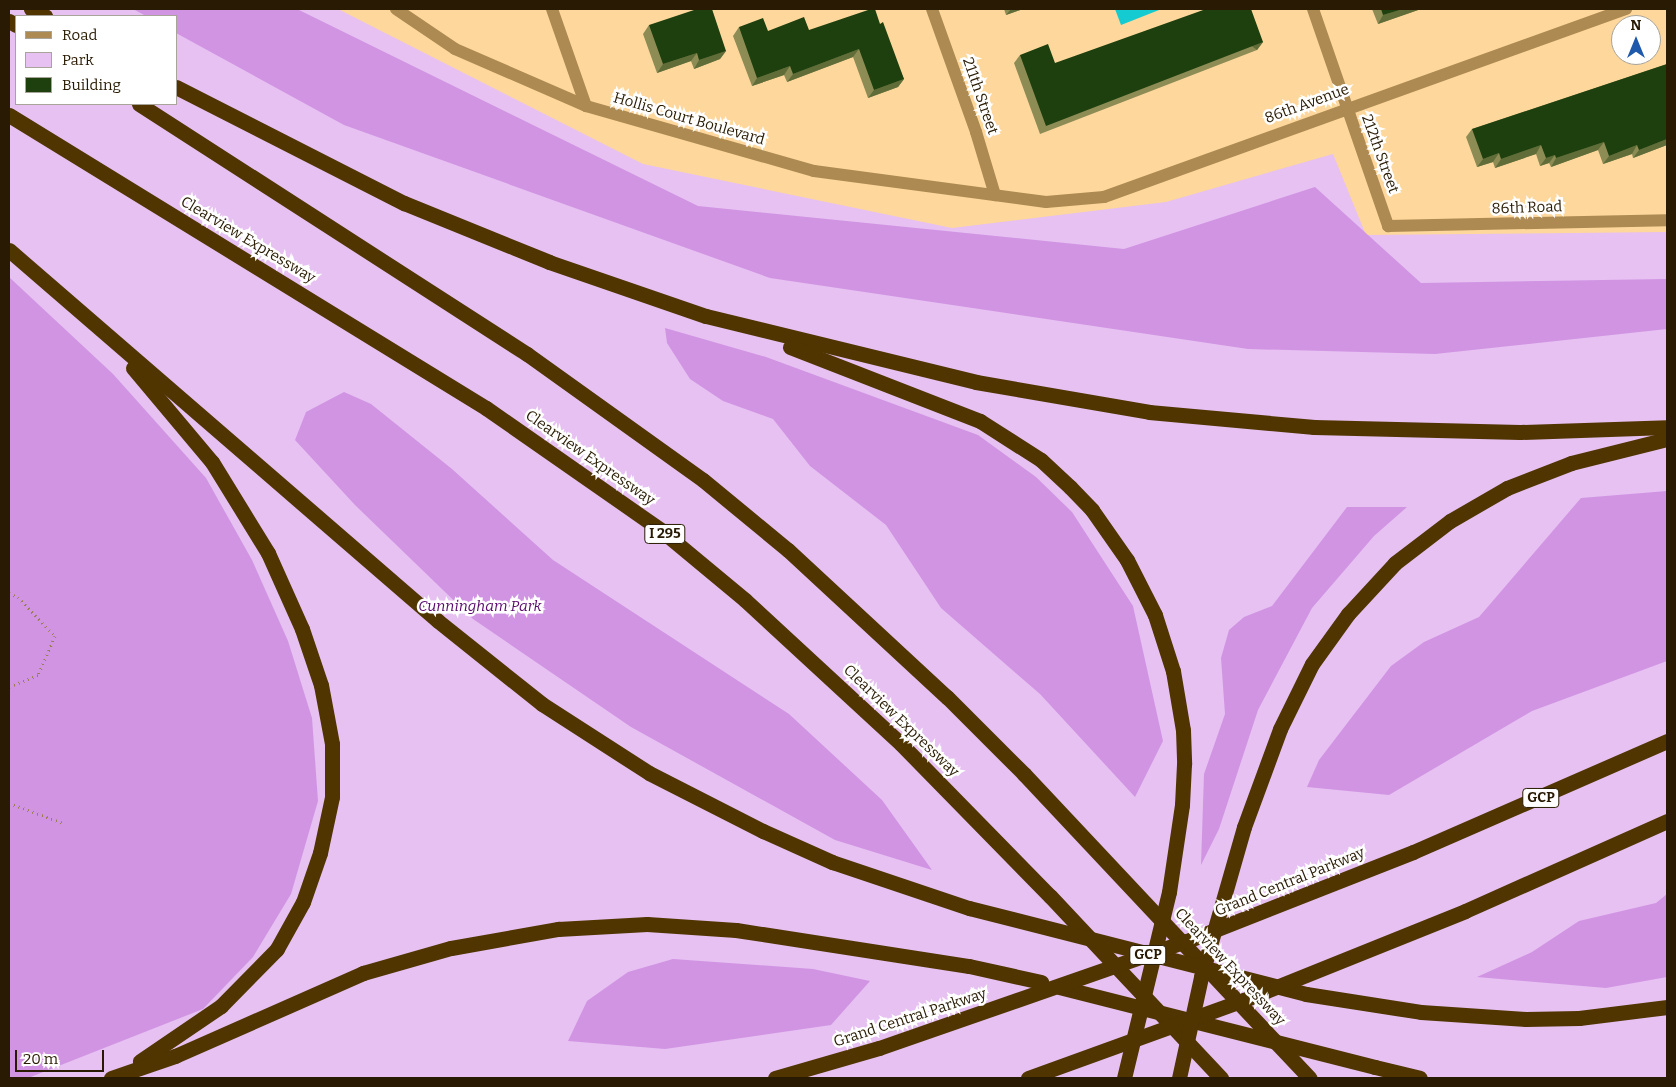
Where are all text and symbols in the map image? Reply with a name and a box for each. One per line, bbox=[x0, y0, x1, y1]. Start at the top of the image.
legend bbox=[15, 15, 178, 105]
north arrow bbox=[1611, 15, 1661, 65]
text: N bbox=[1631, 17, 1641, 34]
text: Road bbox=[62, 26, 97, 44]
text: Park bbox=[62, 51, 94, 69]
street label: 211th Street bbox=[958, 55, 1002, 137]
text: Building bbox=[62, 76, 121, 94]
street label: 86th Avenue bbox=[1262, 80, 1352, 128]
street label: Hollis Court Boulevard bbox=[611, 89, 767, 149]
street label: 212th Street bbox=[1357, 112, 1403, 196]
street label: Clearview Expressway bbox=[177, 193, 319, 287]
street label: 86th Road bbox=[1491, 198, 1563, 218]
street label: Clearview Expressway bbox=[522, 407, 658, 509]
road number: I 295 bbox=[644, 522, 686, 546]
park label: Cunningham Park bbox=[418, 598, 542, 616]
street label: Clearview Expressway bbox=[839, 661, 963, 781]
road number: GCP bbox=[1522, 786, 1560, 810]
street label: Grand Central Parkway bbox=[1213, 844, 1367, 920]
street label: Clearview Expressway bbox=[1171, 905, 1289, 1029]
road number: GCP bbox=[1129, 944, 1167, 966]
street label: Grand Central Parkway bbox=[831, 985, 989, 1051]
scale bar bbox=[18, 1040, 106, 1072]
text: 20 m bbox=[23, 1050, 58, 1068]

